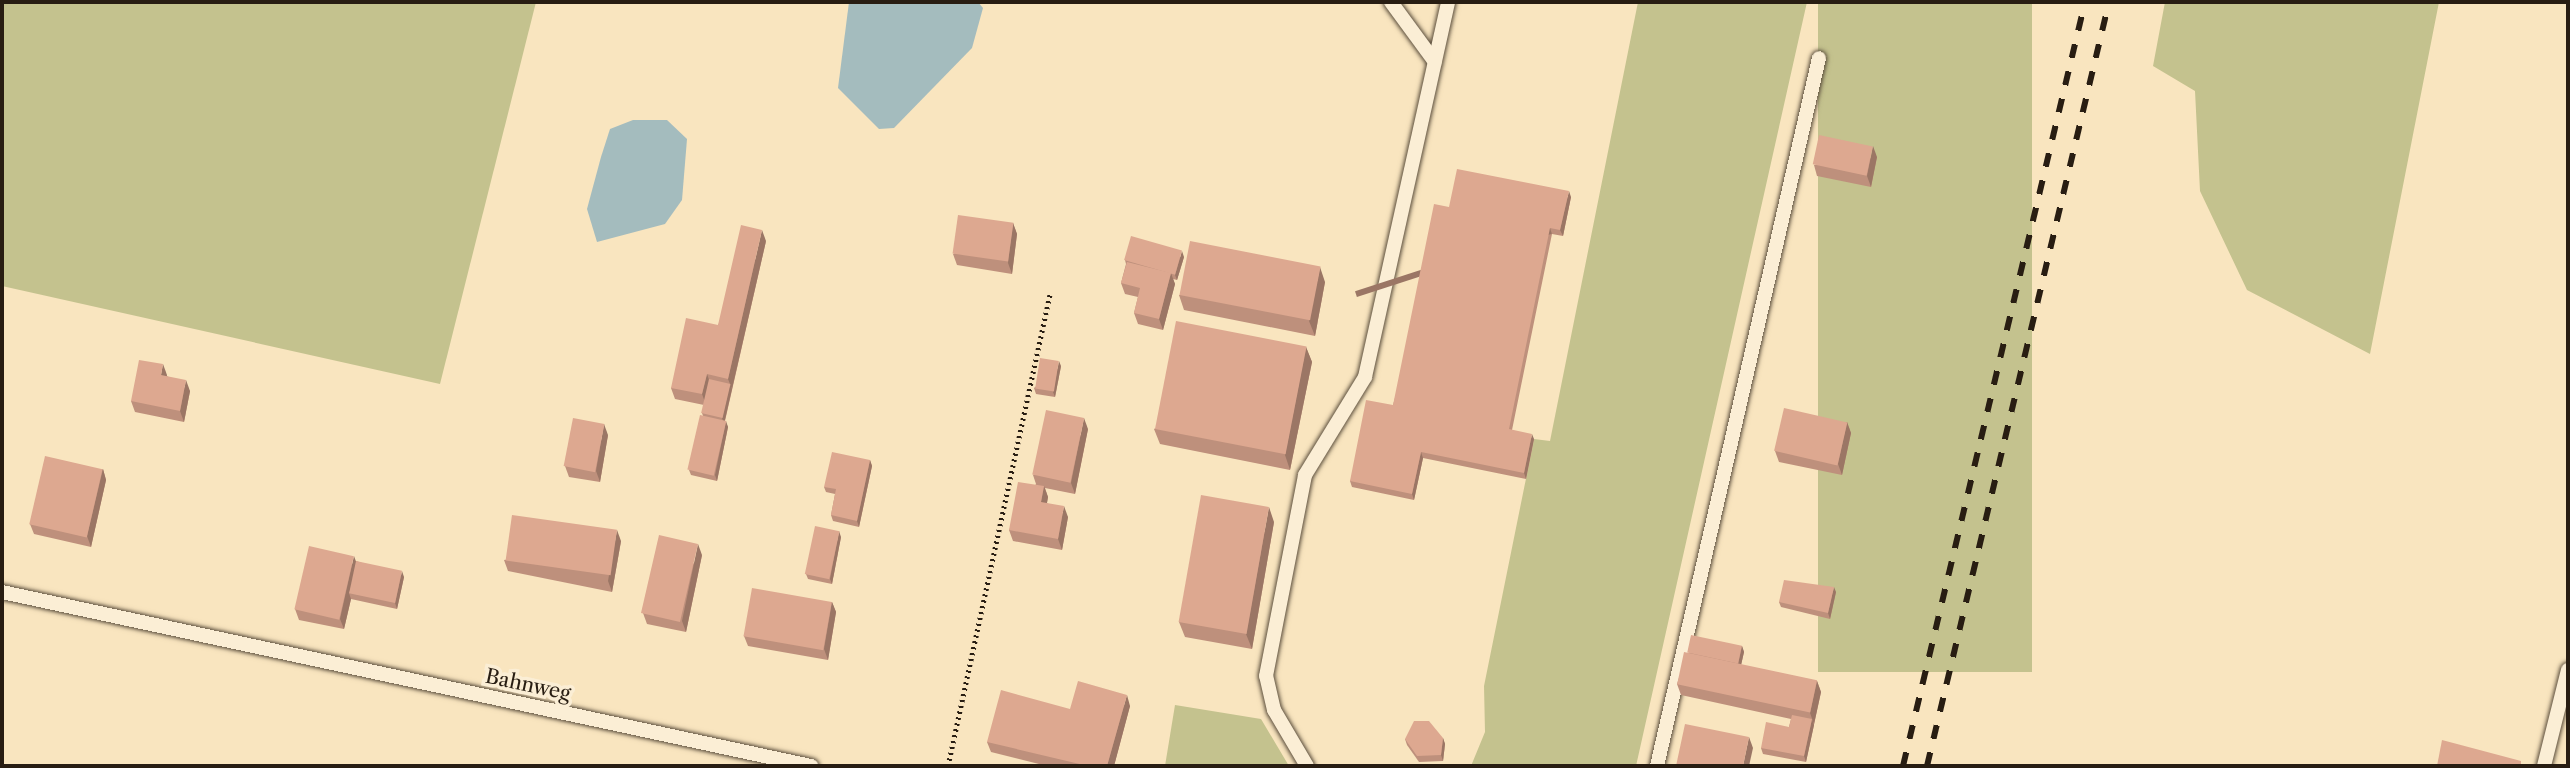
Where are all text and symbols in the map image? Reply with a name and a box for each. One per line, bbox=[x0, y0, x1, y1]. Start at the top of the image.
street label: Bahnweg bbox=[483, 664, 573, 706]

